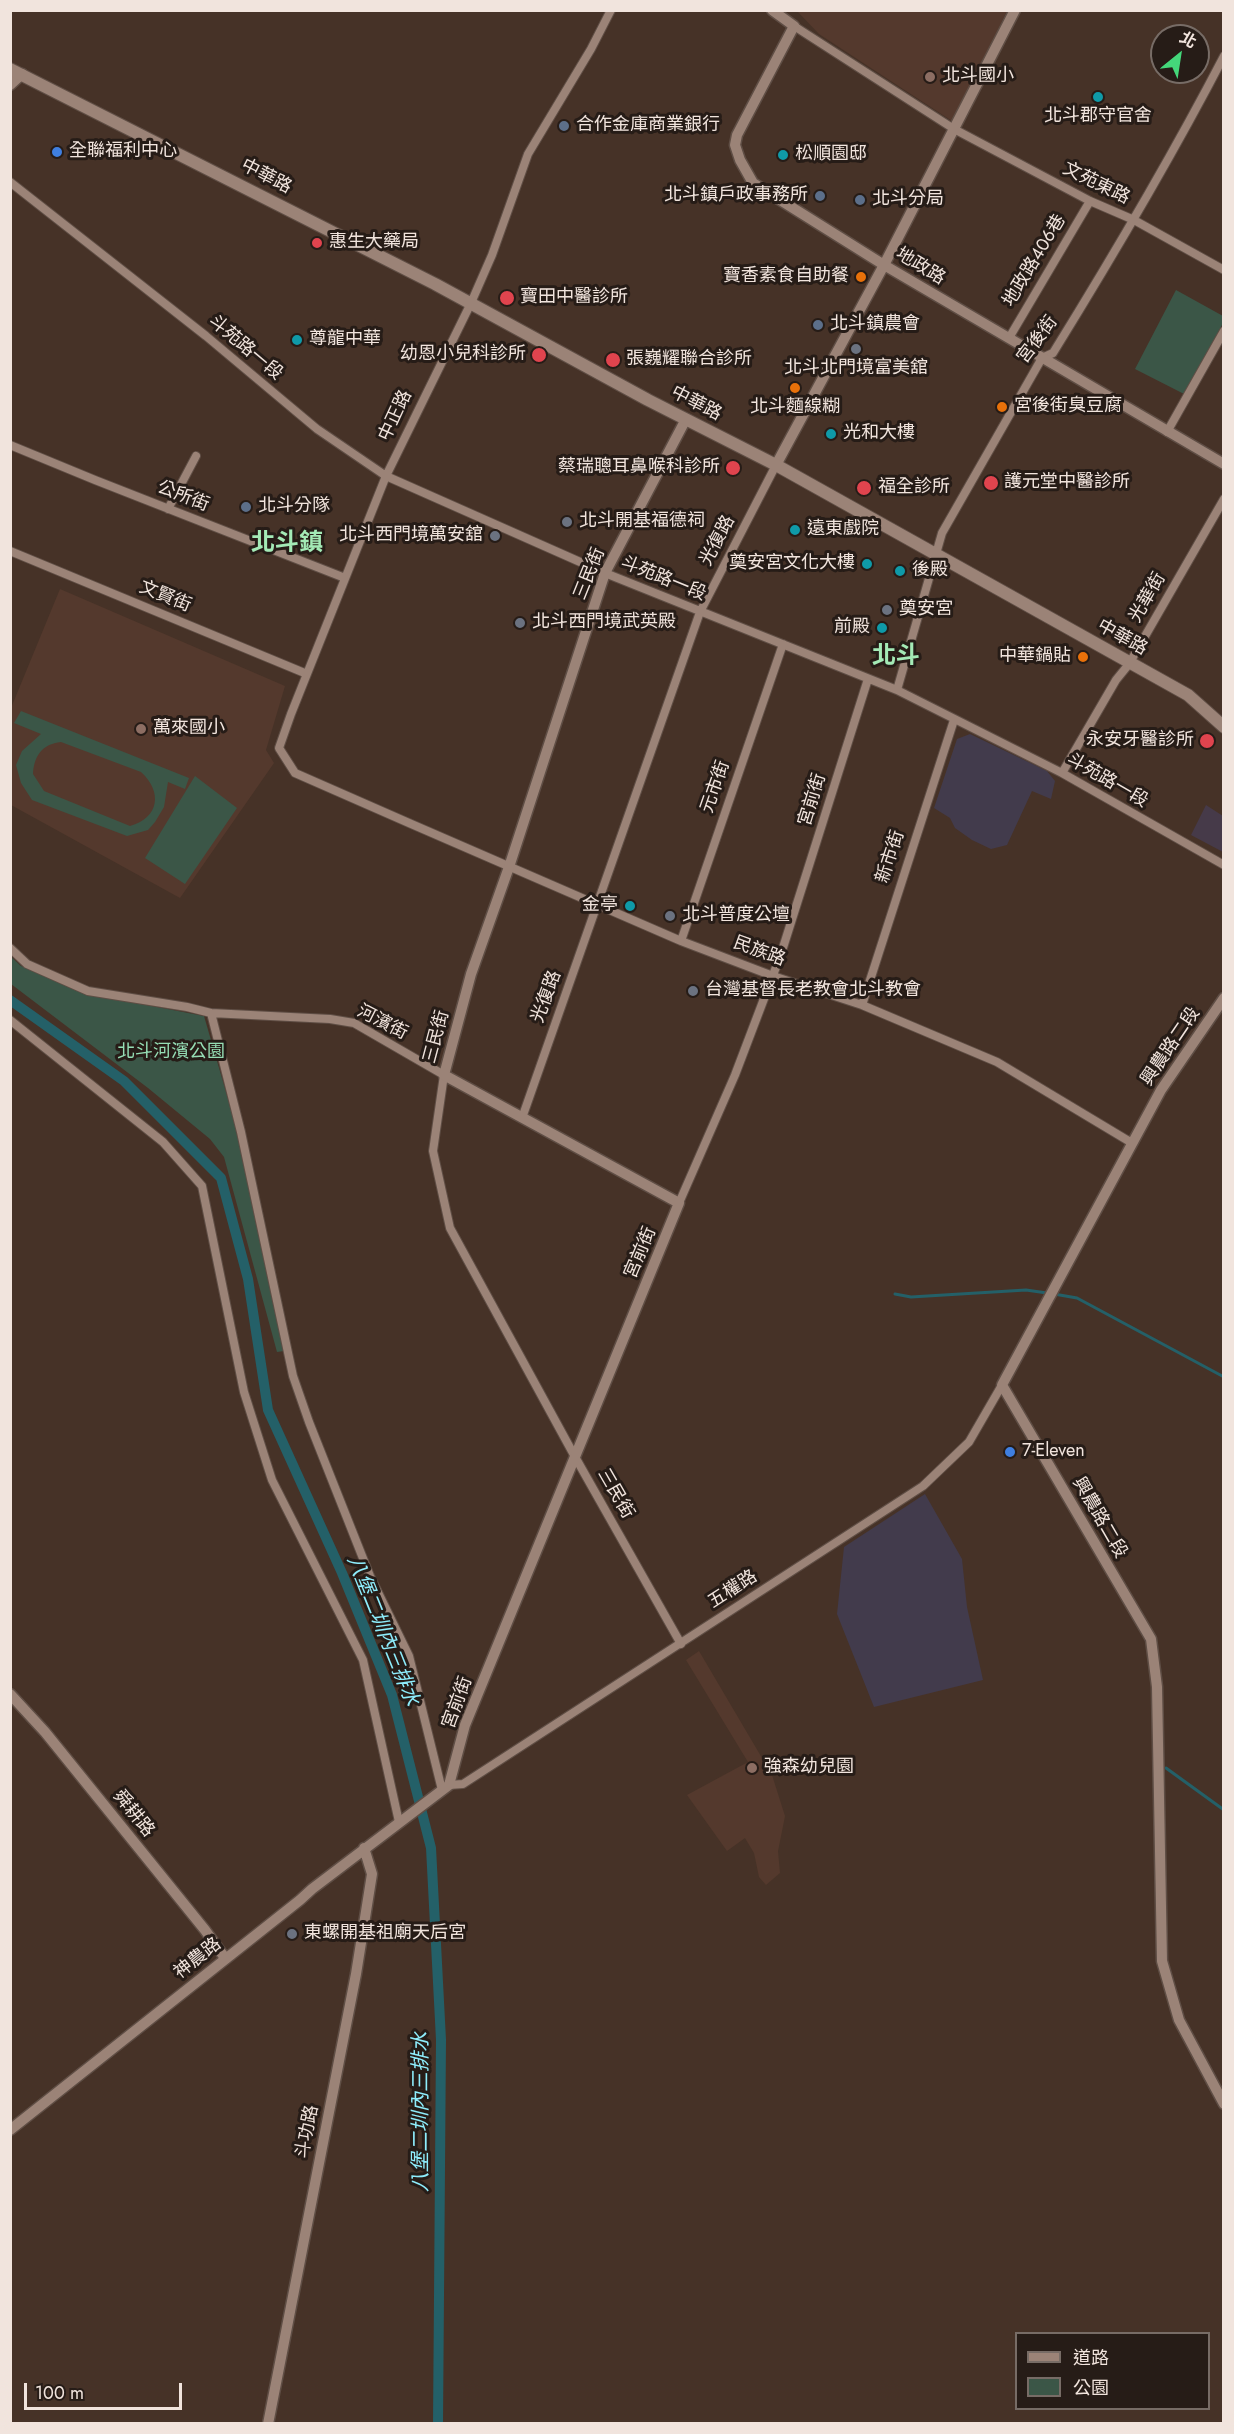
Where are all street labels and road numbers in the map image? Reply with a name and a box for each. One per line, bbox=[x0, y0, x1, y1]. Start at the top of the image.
street label: 中華路 bbox=[237, 155, 295, 199]
street label: 文苑東路 bbox=[1059, 159, 1133, 209]
street label: 地政路406巷 bbox=[999, 211, 1071, 311]
street label: 地政路 bbox=[891, 244, 949, 290]
street label: 斗苑路一段 bbox=[204, 311, 286, 385]
street label: 宮後街 bbox=[1013, 312, 1063, 368]
street label: 中華路 bbox=[667, 382, 725, 426]
street label: 中正路 bbox=[375, 387, 417, 445]
street label: 公所街 bbox=[154, 477, 212, 517]
street label: 光復路 bbox=[696, 512, 740, 570]
street label: 三民街 bbox=[570, 545, 610, 603]
street label: 斗苑路一段 bbox=[617, 552, 709, 606]
street label: 光華街 bbox=[1125, 569, 1171, 627]
street label: 文賢街 bbox=[136, 577, 194, 617]
street label: 中華路 bbox=[1093, 615, 1151, 661]
street label: 斗苑路一段 bbox=[1063, 749, 1151, 813]
street label: 元市街 bbox=[697, 758, 735, 816]
street label: 宮前街 bbox=[795, 771, 831, 829]
street label: 新市街 bbox=[872, 828, 910, 886]
street label: 民族路 bbox=[730, 933, 788, 971]
street label: 光復路 bbox=[528, 968, 566, 1026]
street label: 河濱街 bbox=[353, 1001, 411, 1045]
street label: 興農路二段 bbox=[1137, 1004, 1205, 1090]
street label: 三民街 bbox=[420, 1008, 454, 1066]
street label: 宮前街 bbox=[621, 1224, 661, 1282]
street label: 三民街 bbox=[592, 1465, 638, 1523]
street label: 興農路二段 bbox=[1067, 1474, 1131, 1562]
street label: 五權路 bbox=[704, 1566, 762, 1614]
street label: 宮前街 bbox=[439, 1674, 477, 1732]
street label: 舜耕路 bbox=[108, 1786, 158, 1842]
street label: 神農路 bbox=[170, 1934, 226, 1984]
street label: 斗功路 bbox=[292, 2103, 324, 2161]

